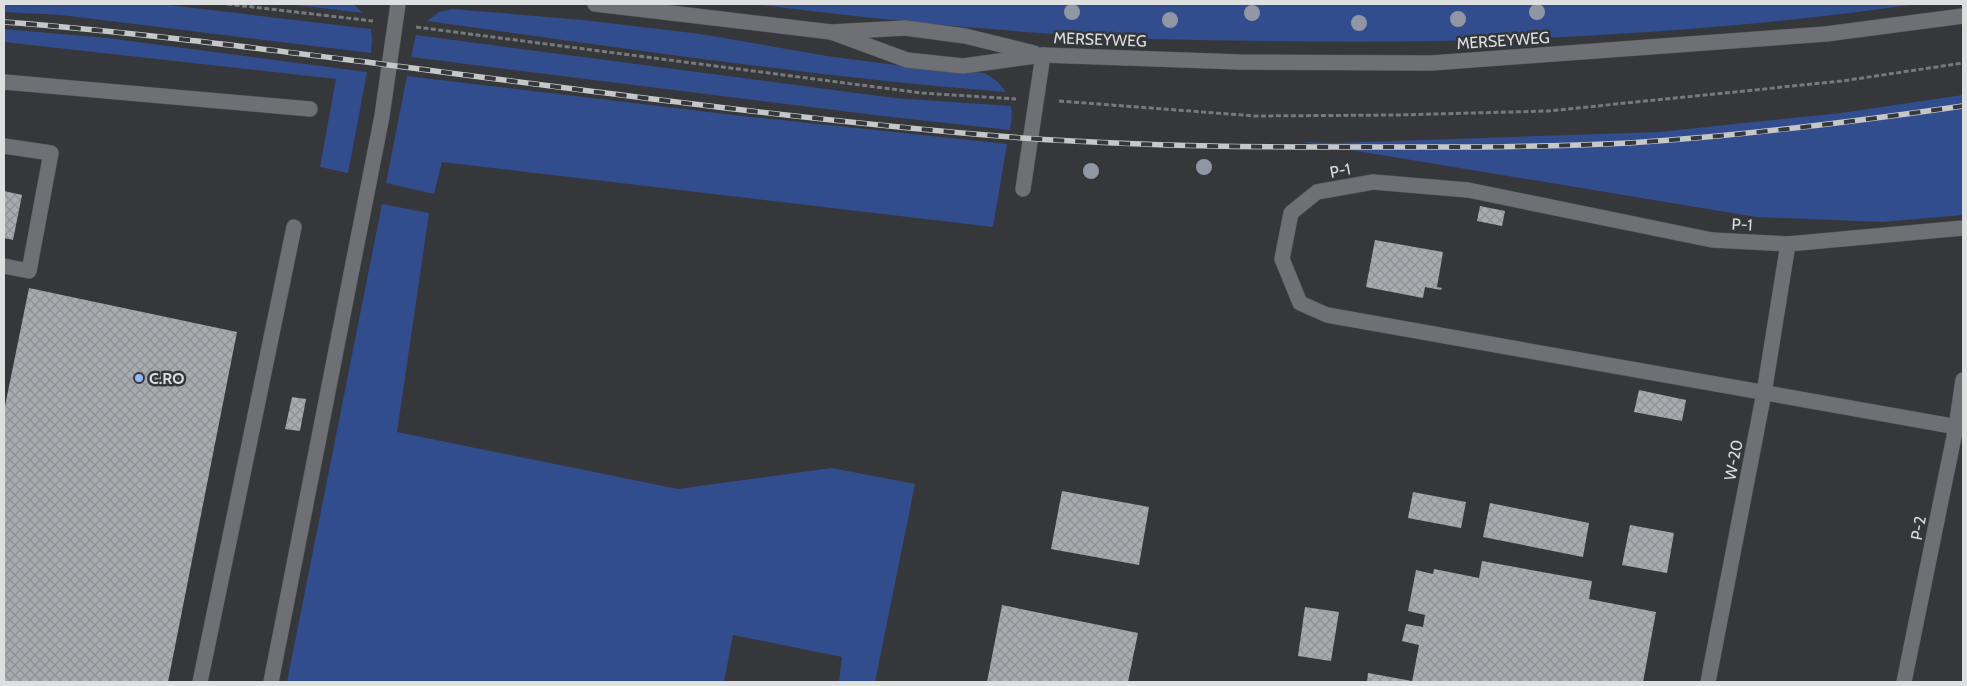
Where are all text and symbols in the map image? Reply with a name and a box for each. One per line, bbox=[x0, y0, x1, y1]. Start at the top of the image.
street label: MERSEYWEG bbox=[1053, 28, 1147, 51]
street label: MERSEYWEG bbox=[1456, 28, 1550, 53]
street label: P-1 bbox=[1328, 159, 1352, 182]
street label: P-1 bbox=[1731, 214, 1753, 235]
place label: C.RO bbox=[149, 369, 184, 388]
marker: C.RO bbox=[133, 372, 145, 384]
street label: W-20 bbox=[1720, 438, 1747, 482]
street label: P-2 bbox=[1907, 514, 1930, 542]

